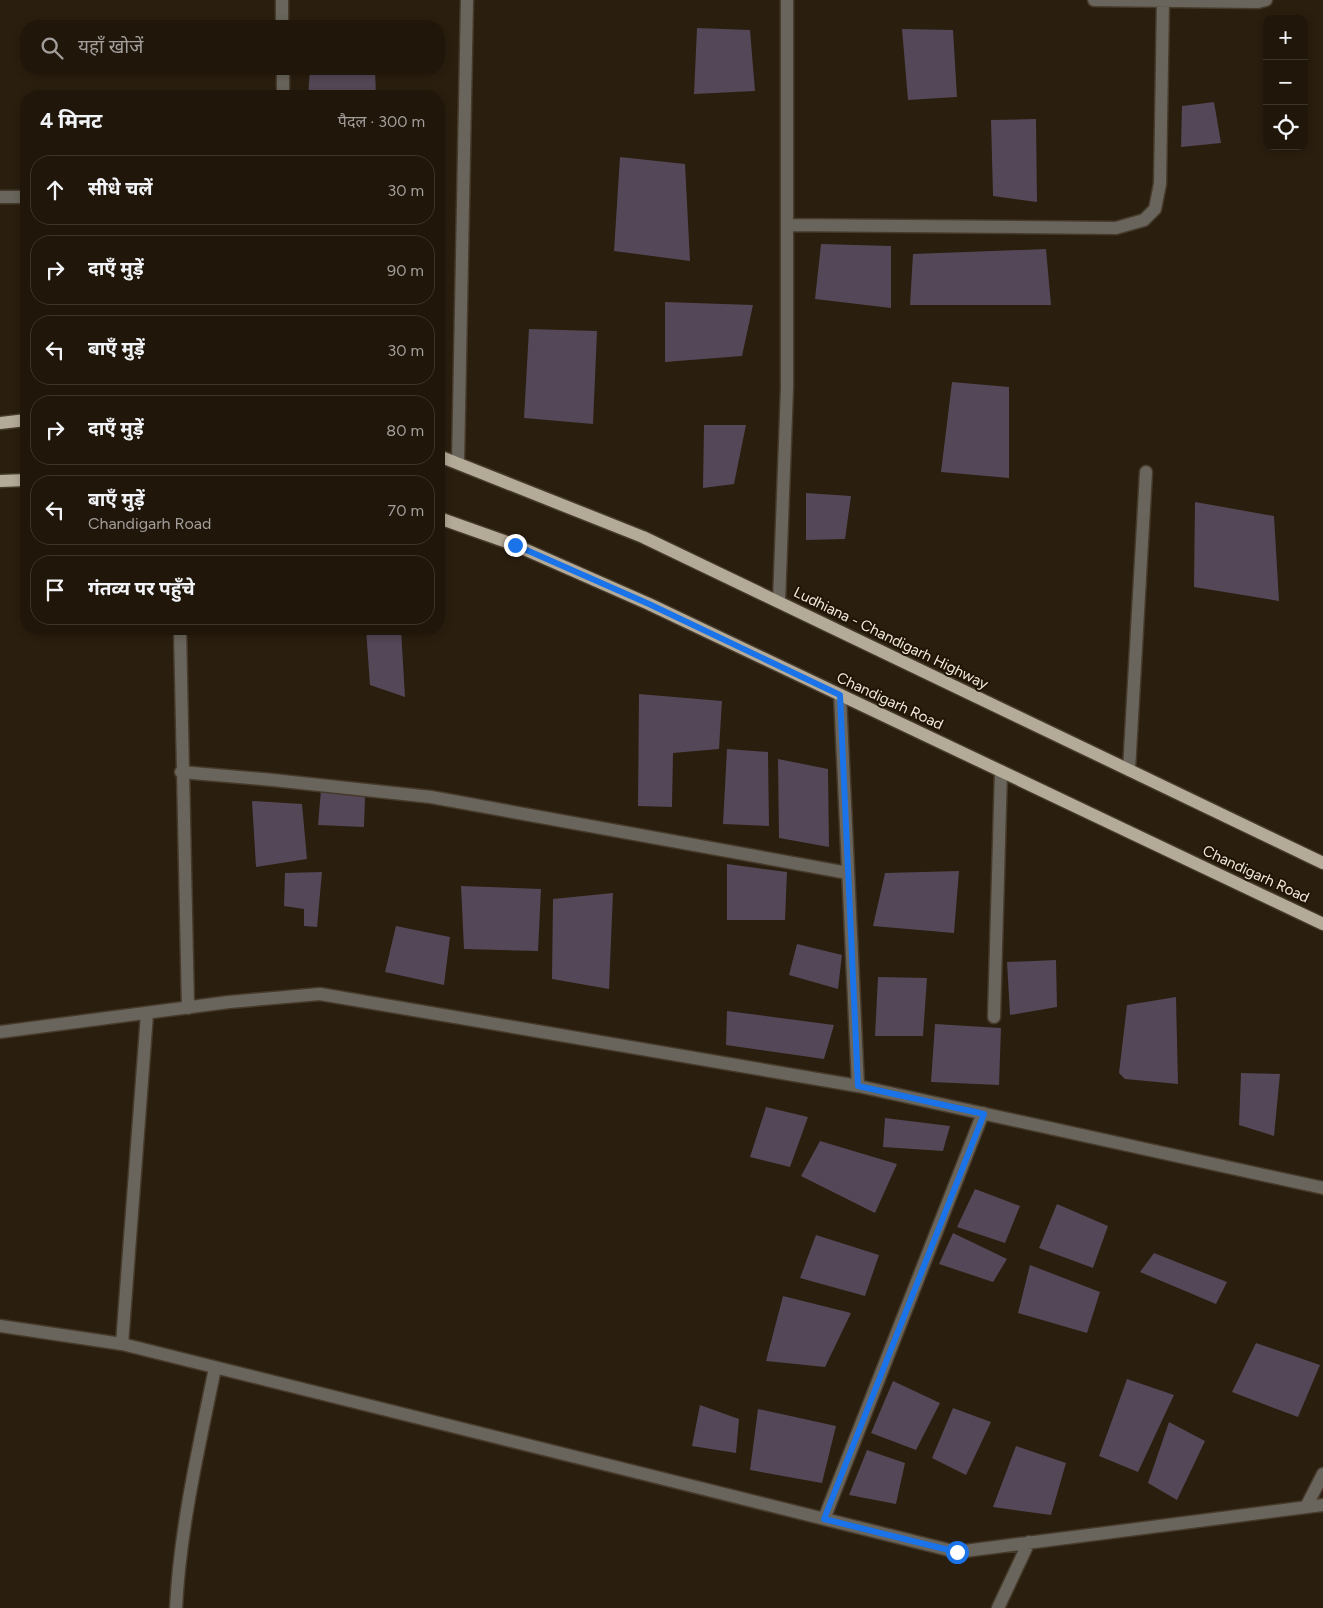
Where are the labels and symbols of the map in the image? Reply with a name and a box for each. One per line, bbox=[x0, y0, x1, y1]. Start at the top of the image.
route end bbox=[504, 534, 527, 557]
street label: Ludhiana - Chandigarh Highway bbox=[791, 583, 991, 693]
street label: Chandigarh Road bbox=[834, 668, 946, 734]
street label: Chandigarh Road bbox=[1200, 841, 1312, 907]
route start bbox=[946, 1541, 969, 1564]

